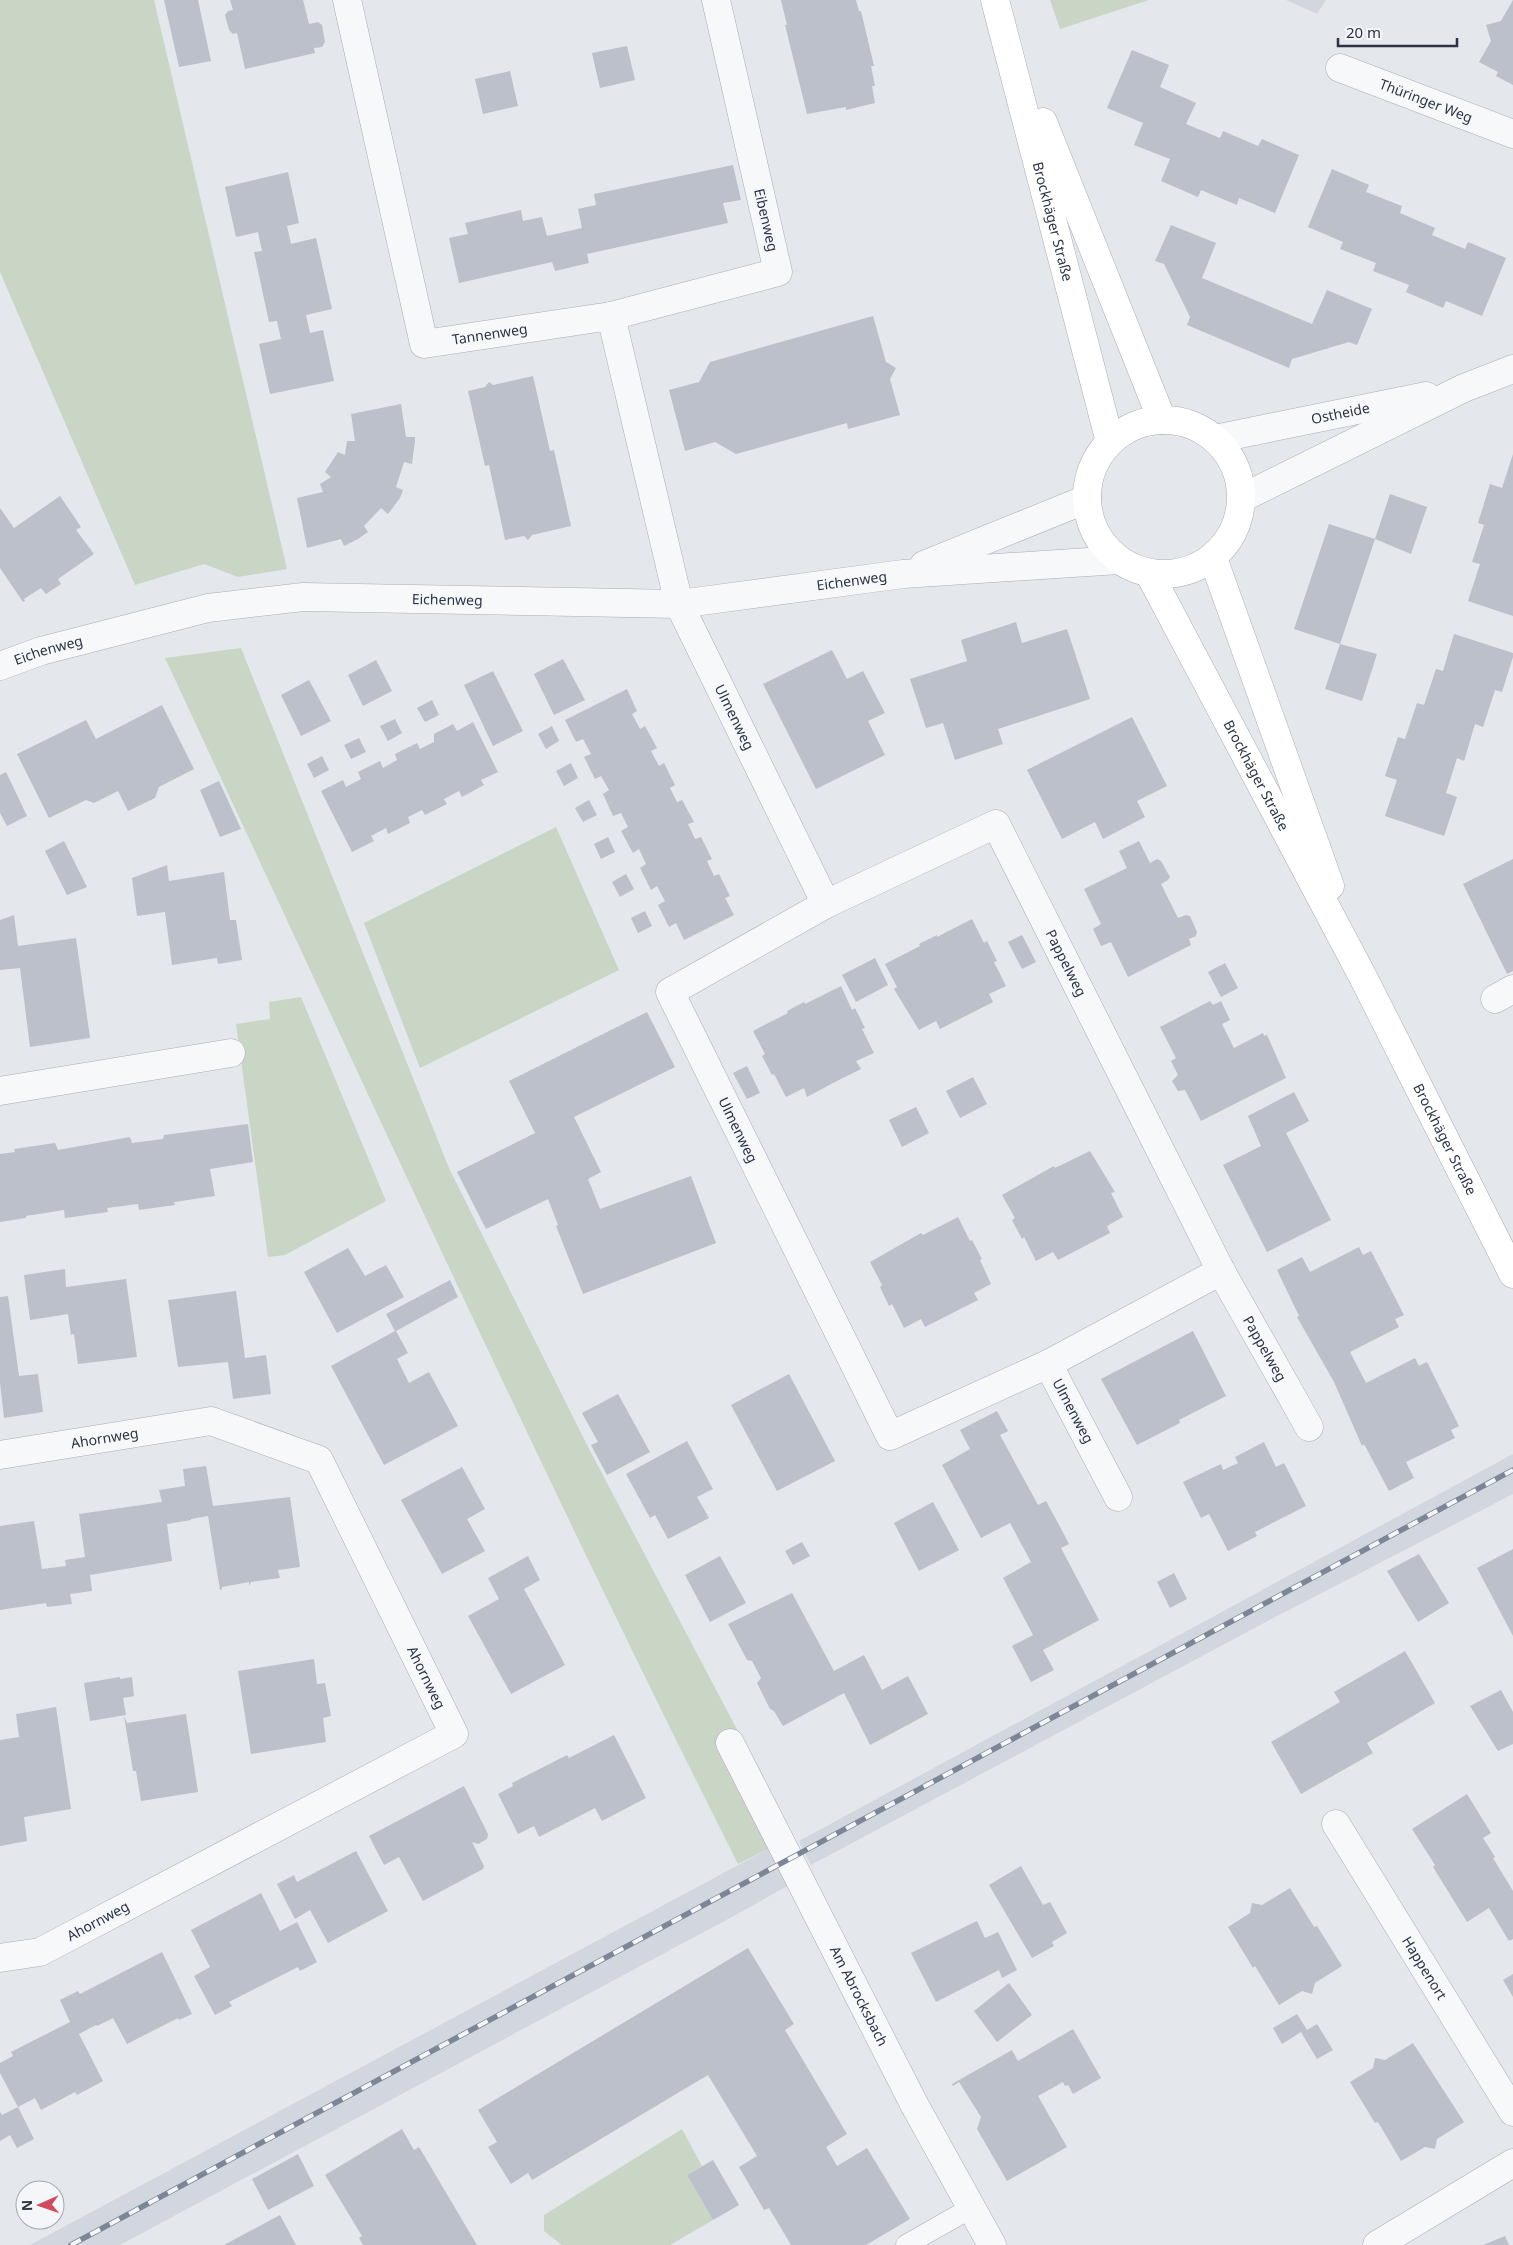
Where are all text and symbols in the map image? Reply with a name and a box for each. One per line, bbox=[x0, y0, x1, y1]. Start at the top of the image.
scale bar bbox=[1338, 15, 1457, 47]
text: 20 m bbox=[1346, 22, 1381, 42]
street label: Thüringer Weg bbox=[1377, 74, 1476, 127]
street label: Brockhäger Straße bbox=[1029, 160, 1078, 283]
street label: Eibenweg bbox=[750, 187, 783, 253]
street label: Tannenweg bbox=[451, 319, 529, 349]
street label: Ostheide bbox=[1309, 398, 1371, 428]
street label: Eichenweg bbox=[815, 566, 888, 595]
street label: Eichenweg bbox=[412, 589, 483, 609]
street label: Eichenweg bbox=[11, 631, 85, 669]
street label: Ulmenweg bbox=[711, 681, 759, 753]
street label: Brockhäger Straße bbox=[1220, 716, 1294, 834]
street label: Pappelweg bbox=[1042, 926, 1091, 999]
street label: Brockhäger Straße bbox=[1409, 1080, 1482, 1198]
street label: Ulmenweg bbox=[714, 1094, 763, 1166]
street label: Pappelweg bbox=[1239, 1312, 1291, 1385]
street label: Ulmenweg bbox=[1048, 1375, 1098, 1447]
street label: Ahornweg bbox=[69, 1423, 140, 1452]
street label: Ahornweg bbox=[403, 1643, 450, 1712]
street label: Ahornweg bbox=[63, 1896, 132, 1945]
street label: Happenort bbox=[1398, 1932, 1452, 2003]
street label: Am Abrocksbach bbox=[826, 1942, 893, 2049]
north arrow bbox=[15, 2180, 65, 2230]
text: N bbox=[17, 2199, 36, 2211]

